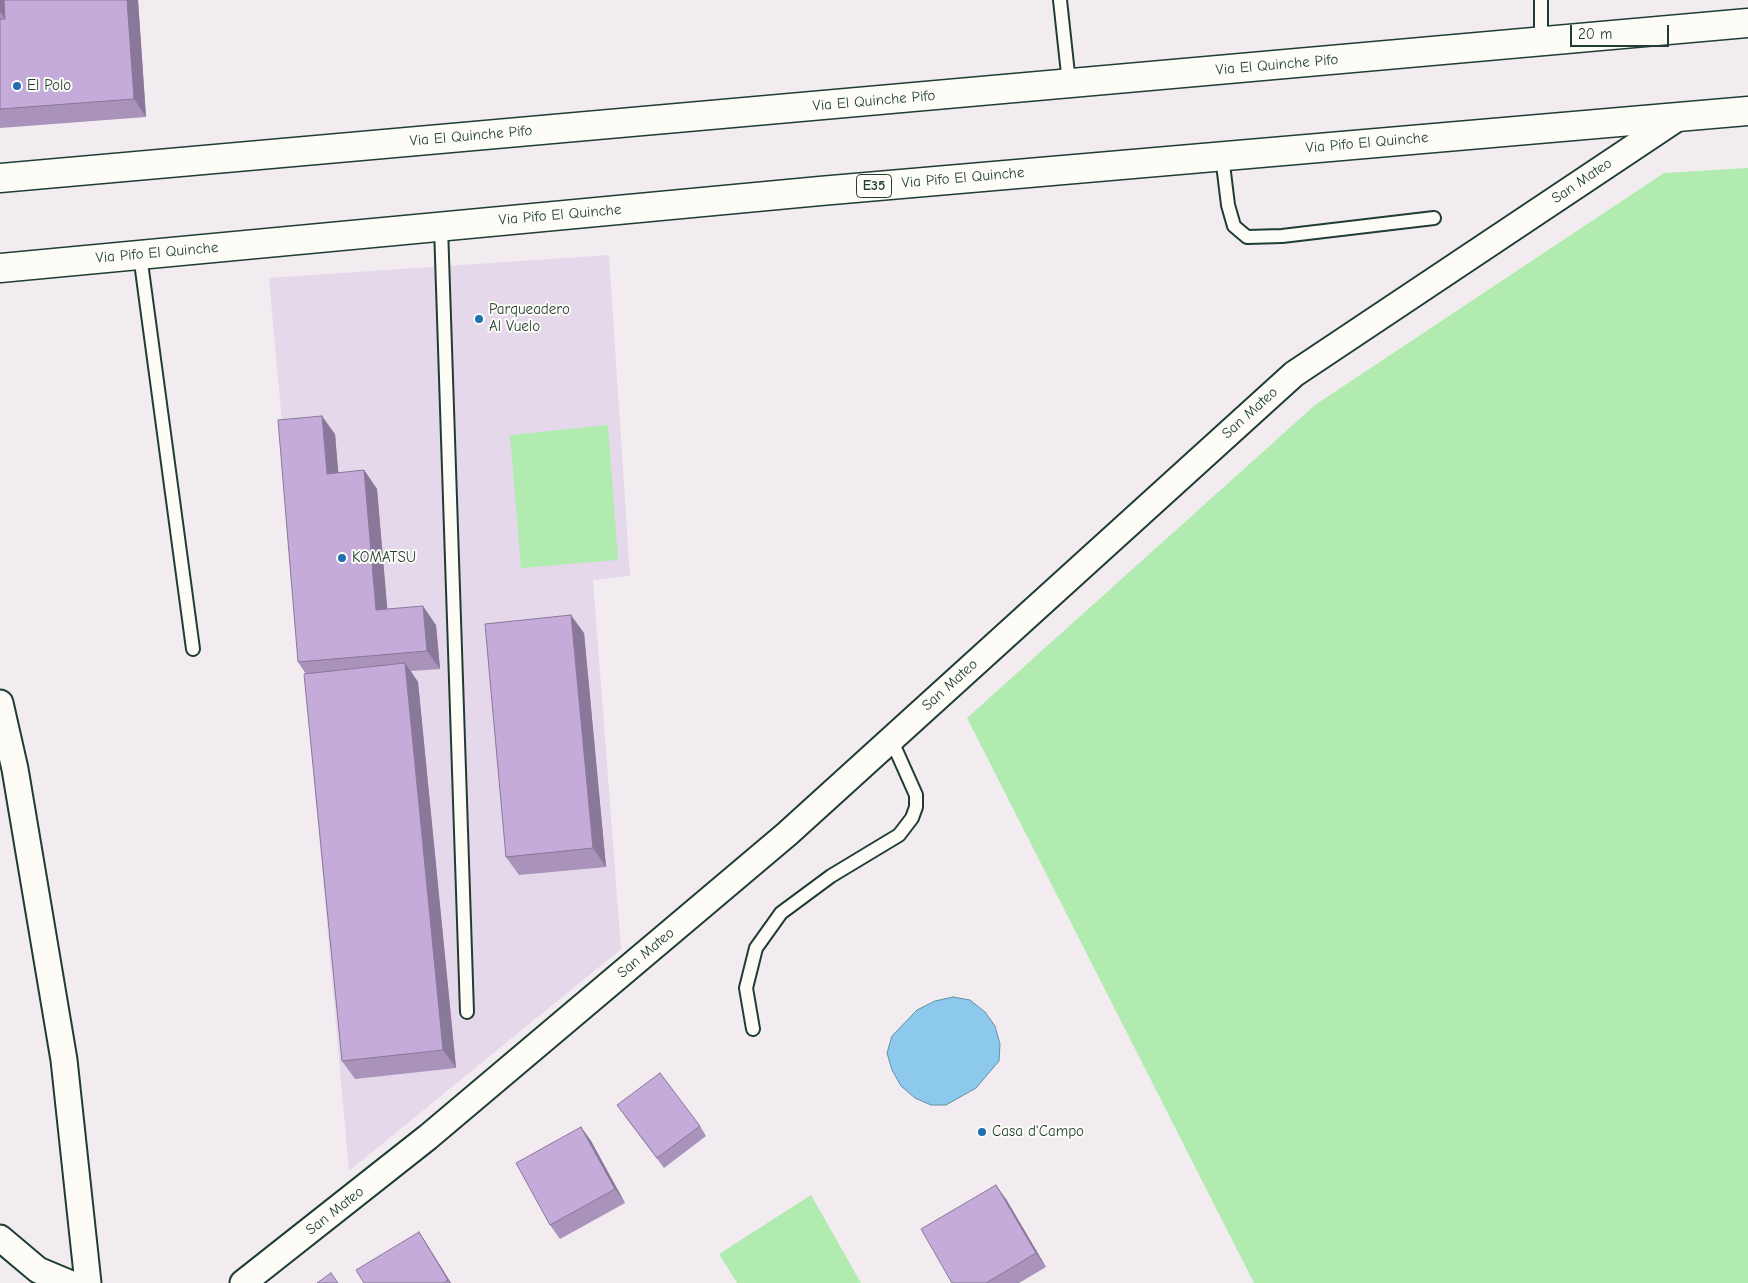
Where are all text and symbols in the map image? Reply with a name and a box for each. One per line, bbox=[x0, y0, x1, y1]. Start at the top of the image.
scale bar bbox=[1573, 15, 1672, 47]
text: 20 m bbox=[1578, 25, 1612, 43]
street label: Via El Quinche Pifo bbox=[1215, 51, 1339, 79]
place label: El Polo bbox=[27, 77, 71, 95]
marker: El Polo bbox=[11, 80, 23, 92]
street label: Via El Quinche Pifo bbox=[812, 87, 936, 115]
street label: Via El Quinche Pifo bbox=[409, 122, 533, 150]
street label: Via Pifo El Quinche bbox=[1305, 129, 1429, 157]
street label: San Mateo bbox=[1548, 154, 1616, 208]
street label: Via Pifo El Quinche bbox=[901, 164, 1025, 192]
road number: E35 bbox=[856, 175, 892, 198]
street label: Via Pifo El Quinche bbox=[498, 201, 622, 229]
street label: Via Pifo El Quinche bbox=[95, 239, 219, 267]
place label: Parqueadero Al Vuelo bbox=[489, 301, 570, 336]
marker: Parqueadero Al Vuelo bbox=[473, 313, 485, 325]
street label: San Mateo bbox=[1218, 383, 1282, 443]
place label: KOMATSU bbox=[352, 549, 416, 567]
marker: KOMATSU bbox=[336, 552, 348, 564]
street label: San Mateo bbox=[918, 655, 982, 715]
street label: San Mateo bbox=[614, 924, 678, 982]
place label: Casa d'Campo bbox=[992, 1123, 1084, 1141]
marker: Casa d'Campo bbox=[976, 1126, 988, 1138]
street label: San Mateo bbox=[302, 1183, 368, 1239]

